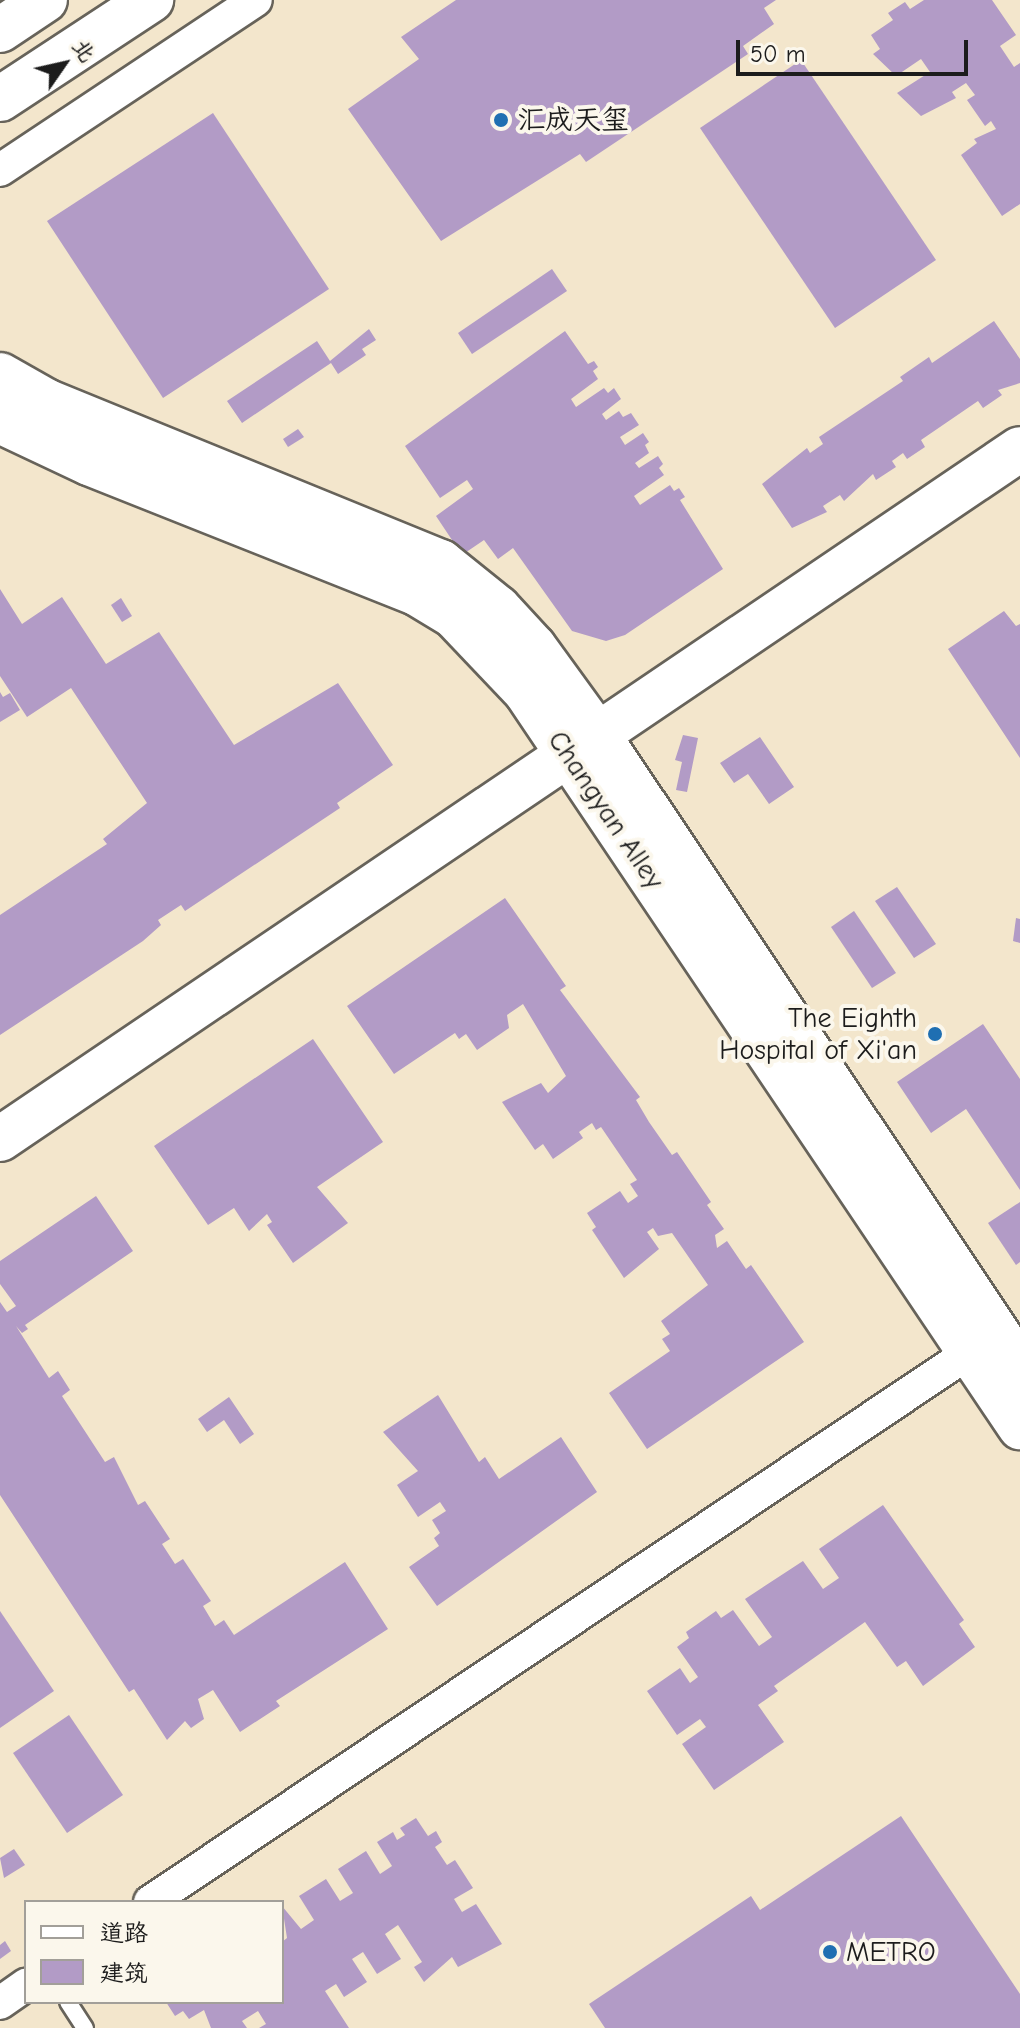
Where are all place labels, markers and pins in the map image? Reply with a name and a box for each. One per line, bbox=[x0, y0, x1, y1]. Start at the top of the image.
place label: 汇成天玺 bbox=[517, 103, 629, 137]
marker: 汇成天玺 bbox=[492, 111, 510, 129]
place label: The Eighth Hospital of Xi'an bbox=[719, 1001, 917, 1067]
marker: The Eighth Hospital of Xi'an bbox=[924, 1023, 946, 1045]
place label: METRO bbox=[846, 1935, 936, 1969]
marker: METRO bbox=[821, 1943, 839, 1961]

